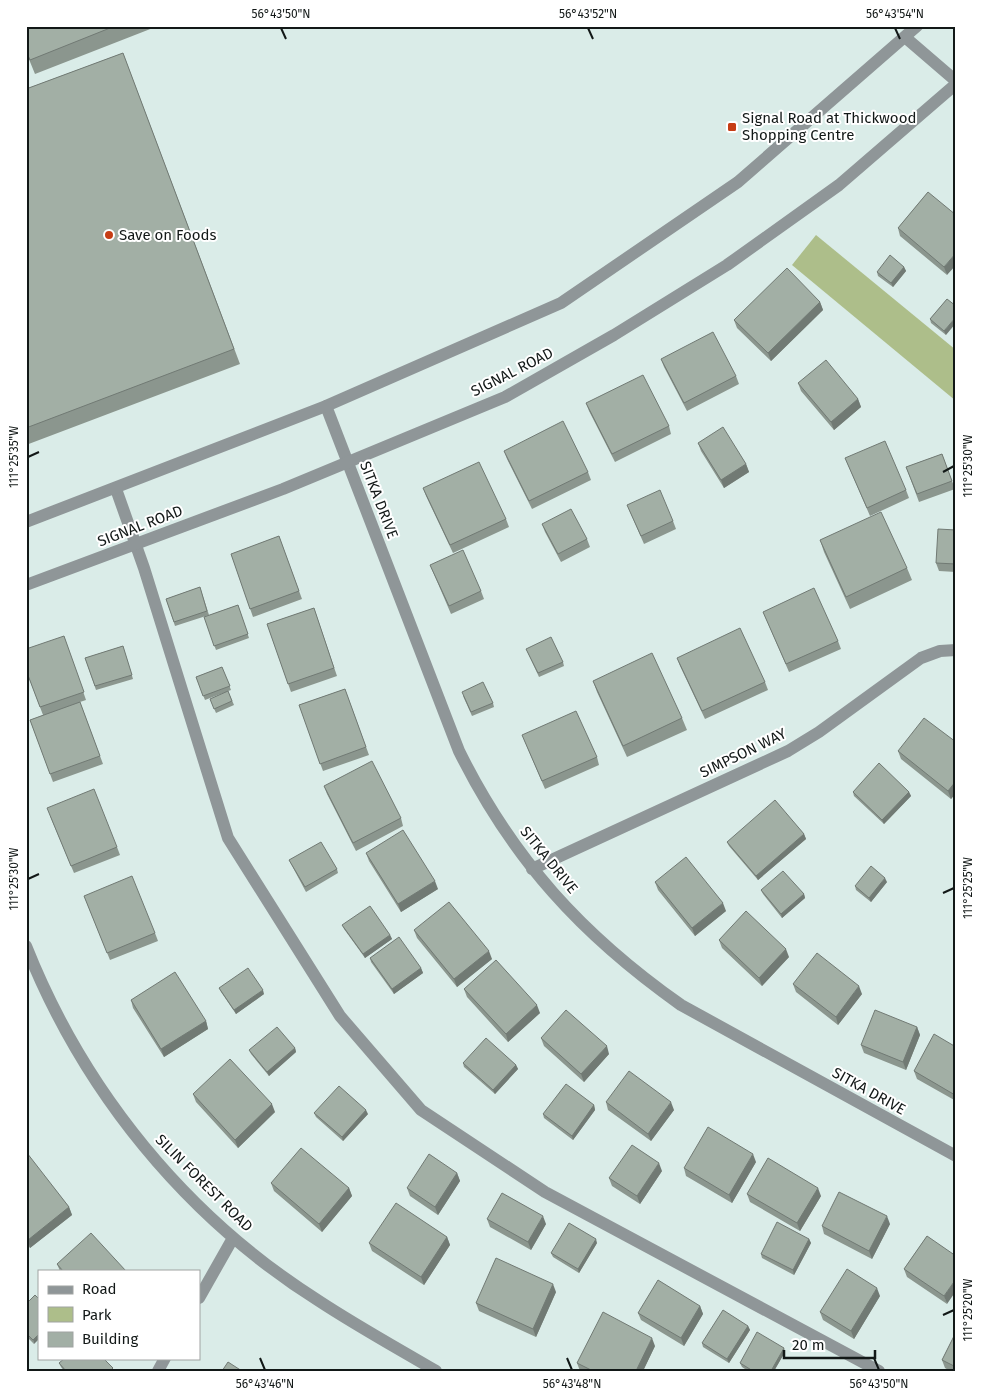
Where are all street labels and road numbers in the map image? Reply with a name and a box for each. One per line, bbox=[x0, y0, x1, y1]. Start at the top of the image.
street label: SIGNAL ROAD bbox=[468, 344, 556, 400]
street label: SITKA DRIVE bbox=[356, 459, 402, 541]
street label: SIGNAL ROAD bbox=[95, 502, 185, 550]
street label: SIMPSON WAY bbox=[697, 724, 790, 782]
street label: SITKA DRIVE bbox=[516, 823, 582, 897]
street label: SITKA DRIVE bbox=[829, 1063, 909, 1119]
street label: SILIN FOREST ROAD bbox=[152, 1131, 256, 1235]

